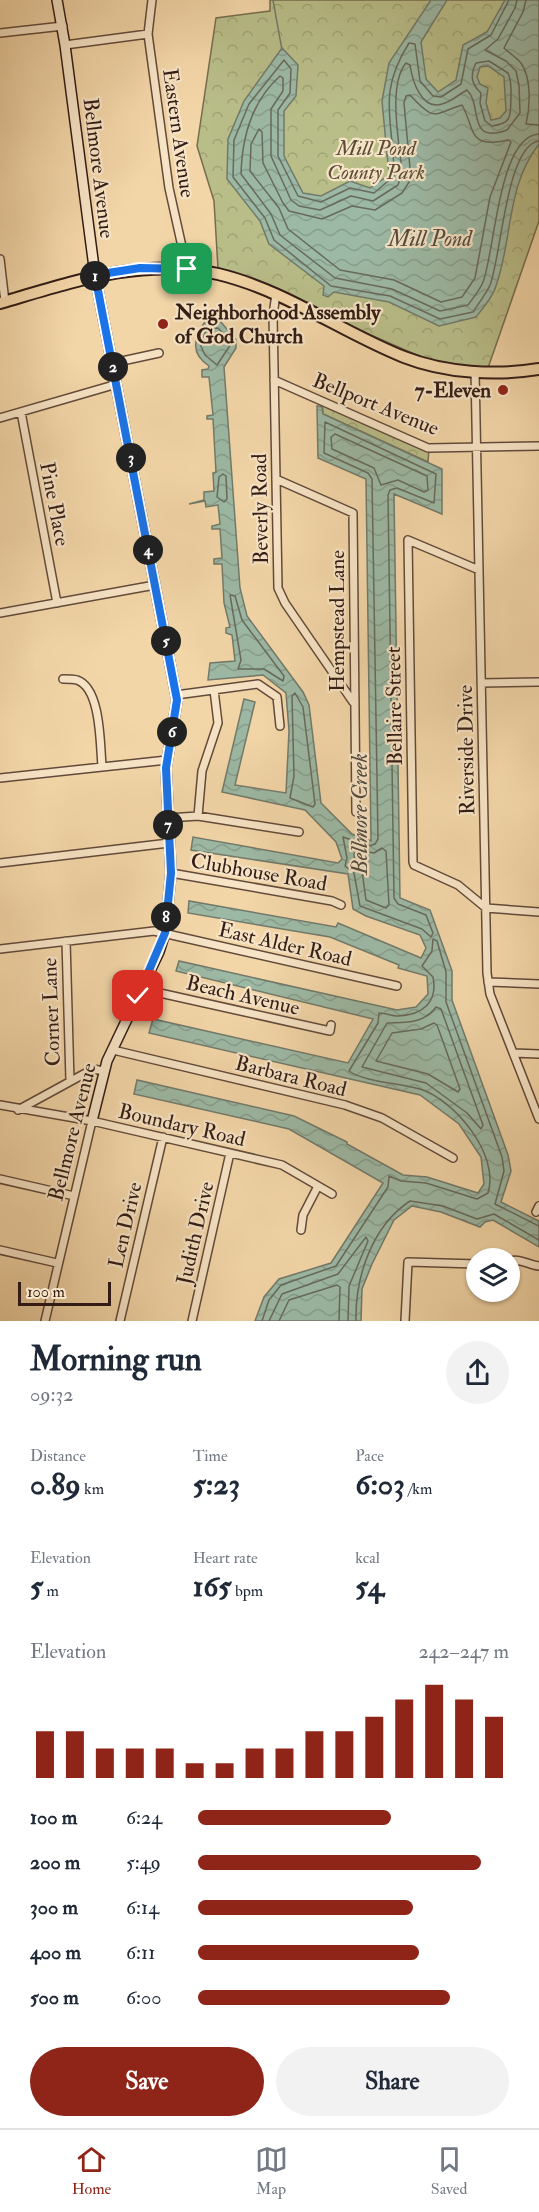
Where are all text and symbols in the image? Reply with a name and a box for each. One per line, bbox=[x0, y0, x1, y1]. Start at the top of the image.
street label: Eastern Avenue bbox=[156, 67, 201, 200]
street label: Bellmore Avenue bbox=[76, 96, 121, 240]
park label: Mill Pond County Park bbox=[327, 135, 425, 186]
water label: Mill Pond bbox=[386, 225, 473, 253]
pin bbox=[161, 243, 212, 294]
icon: arrive bbox=[170, 252, 203, 285]
pin: 1 bbox=[80, 261, 110, 291]
text: 1 bbox=[92, 266, 98, 286]
place label: Neighborhood Assembly of God Church bbox=[174, 299, 381, 350]
marker: Neighborhood Assembly of God Church bbox=[156, 317, 170, 331]
pin: 2 bbox=[98, 352, 128, 382]
text: 2 bbox=[109, 357, 117, 377]
street label: Bellport Avenue bbox=[309, 367, 443, 442]
place label: 7-Eleven bbox=[415, 377, 491, 404]
marker: 7-Eleven bbox=[496, 383, 510, 397]
pin: 3 bbox=[116, 443, 146, 473]
text: 3 bbox=[128, 448, 134, 468]
street label: Beverly Road bbox=[246, 453, 275, 565]
street label: Pine Place bbox=[33, 460, 76, 549]
pin: 4 bbox=[133, 535, 163, 565]
text: 4 bbox=[144, 540, 152, 560]
street label: Hempstead Lane bbox=[324, 550, 351, 692]
pin: 5 bbox=[151, 626, 181, 656]
text: 5 bbox=[162, 631, 170, 651]
street label: Bellaire Street bbox=[380, 646, 409, 766]
street label: Riverside Drive bbox=[452, 684, 481, 815]
pin: 6 bbox=[157, 717, 187, 747]
text: 6 bbox=[168, 722, 176, 742]
water label: Bellmore Creek bbox=[346, 753, 374, 876]
pin: 7 bbox=[153, 810, 183, 840]
text: 7 bbox=[164, 815, 172, 835]
street label: Clubhouse Road bbox=[189, 847, 330, 898]
pin: 8 bbox=[151, 902, 181, 932]
text: 8 bbox=[162, 907, 170, 927]
street label: East Alder Road bbox=[216, 916, 355, 973]
street label: Corner Lane bbox=[36, 957, 67, 1067]
street label: Beach Avenue bbox=[183, 969, 303, 1022]
pin bbox=[112, 970, 163, 1021]
icon: check bbox=[121, 979, 154, 1012]
street label: Barbara Road bbox=[232, 1050, 350, 1104]
street label: Bellmore Avenue bbox=[42, 1060, 103, 1204]
street label: Boundary Road bbox=[116, 1098, 249, 1153]
street label: Len Drive bbox=[103, 1179, 149, 1271]
street label: Judith Drive bbox=[170, 1179, 221, 1288]
map controls bbox=[466, 1248, 520, 1302]
button: layers bbox=[466, 1248, 520, 1302]
scale bar bbox=[18, 1279, 111, 1306]
text: 100 m bbox=[27, 1282, 65, 1302]
text: Morning run bbox=[30, 1339, 202, 1380]
button: share bbox=[446, 1341, 509, 1404]
text: 09:32 bbox=[30, 1382, 73, 1407]
text: Distance bbox=[30, 1446, 86, 1466]
text: Time bbox=[193, 1446, 228, 1466]
text: Pace bbox=[355, 1446, 384, 1466]
text: 0.89 bbox=[30, 1466, 81, 1503]
text: 5:23 bbox=[193, 1466, 240, 1503]
text: 6:03 bbox=[355, 1466, 405, 1503]
text: km bbox=[81, 1479, 104, 1499]
text: /km bbox=[405, 1479, 432, 1499]
text: Elevation bbox=[30, 1548, 91, 1568]
text: Heart rate bbox=[193, 1548, 258, 1568]
text: kcal bbox=[355, 1548, 380, 1568]
text: 5 bbox=[30, 1568, 43, 1605]
text: 165 bbox=[193, 1568, 232, 1605]
text: 54 bbox=[355, 1568, 384, 1605]
text: m bbox=[43, 1581, 59, 1601]
text: bpm bbox=[232, 1581, 263, 1601]
text: Elevation bbox=[30, 1639, 106, 1664]
text: 242–247 m bbox=[418, 1639, 509, 1664]
text: 100 m bbox=[30, 1805, 77, 1830]
text: 6:24 bbox=[126, 1805, 162, 1830]
text: 200 m bbox=[30, 1850, 80, 1875]
text: 5:49 bbox=[126, 1850, 161, 1875]
text: 300 m bbox=[30, 1895, 78, 1920]
text: 6:14 bbox=[126, 1895, 159, 1920]
text: 400 m bbox=[30, 1940, 81, 1965]
text: 6:11 bbox=[126, 1940, 155, 1965]
text: 500 m bbox=[30, 1985, 79, 2010]
text: 6:00 bbox=[126, 1985, 162, 2010]
button: Save bbox=[30, 2047, 264, 2116]
button: Share bbox=[276, 2047, 509, 2116]
tab: Home bbox=[72, 2143, 111, 2199]
tab: Map bbox=[255, 2143, 288, 2199]
tab: Saved bbox=[431, 2143, 467, 2199]

